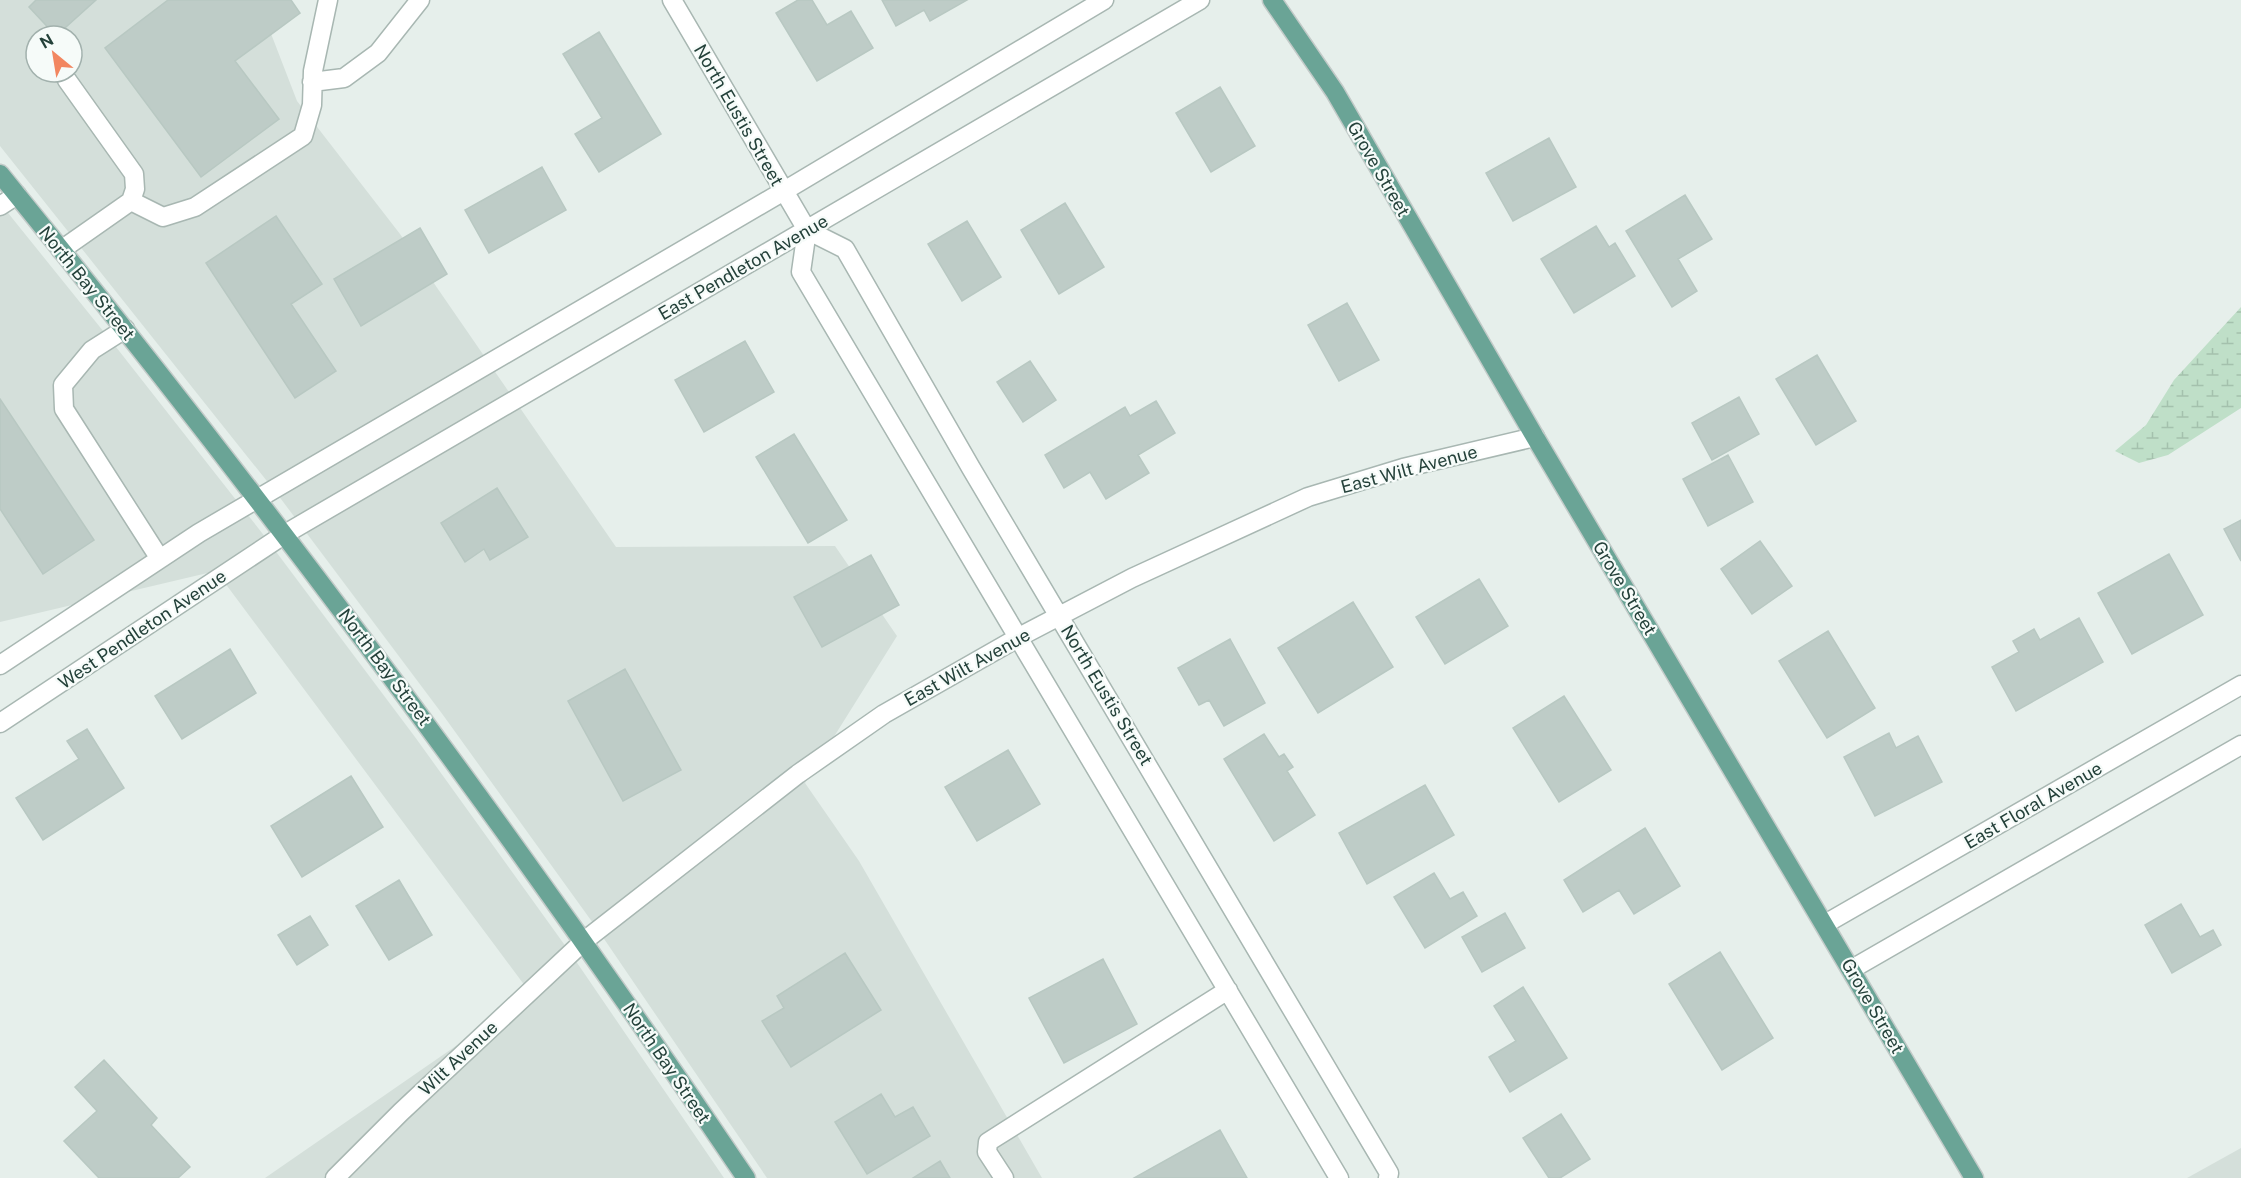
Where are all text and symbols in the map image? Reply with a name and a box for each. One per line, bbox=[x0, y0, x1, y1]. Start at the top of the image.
north arrow bbox=[24, 24, 84, 84]
text: N bbox=[37, 30, 57, 53]
street label: North Eustis Street bbox=[690, 40, 788, 190]
street label: Grove Street bbox=[1343, 118, 1415, 220]
street label: East Pendleton Avenue bbox=[655, 210, 831, 324]
street label: North Bay Street bbox=[35, 222, 139, 344]
street label: East Wilt Avenue bbox=[1338, 441, 1480, 497]
street label: Grove Street bbox=[1589, 537, 1661, 639]
street label: West Pendleton Avenue bbox=[54, 565, 230, 693]
street label: North Bay Street bbox=[334, 605, 436, 729]
street label: North Eustis Street bbox=[1057, 621, 1157, 769]
street label: East Wilt Avenue bbox=[900, 624, 1034, 710]
street label: East Floral Avenue bbox=[1960, 757, 2106, 853]
street label: Grove Street bbox=[1837, 955, 1909, 1057]
street label: North Bay Street bbox=[619, 999, 715, 1127]
street label: Wilt Avenue bbox=[414, 1016, 502, 1100]

